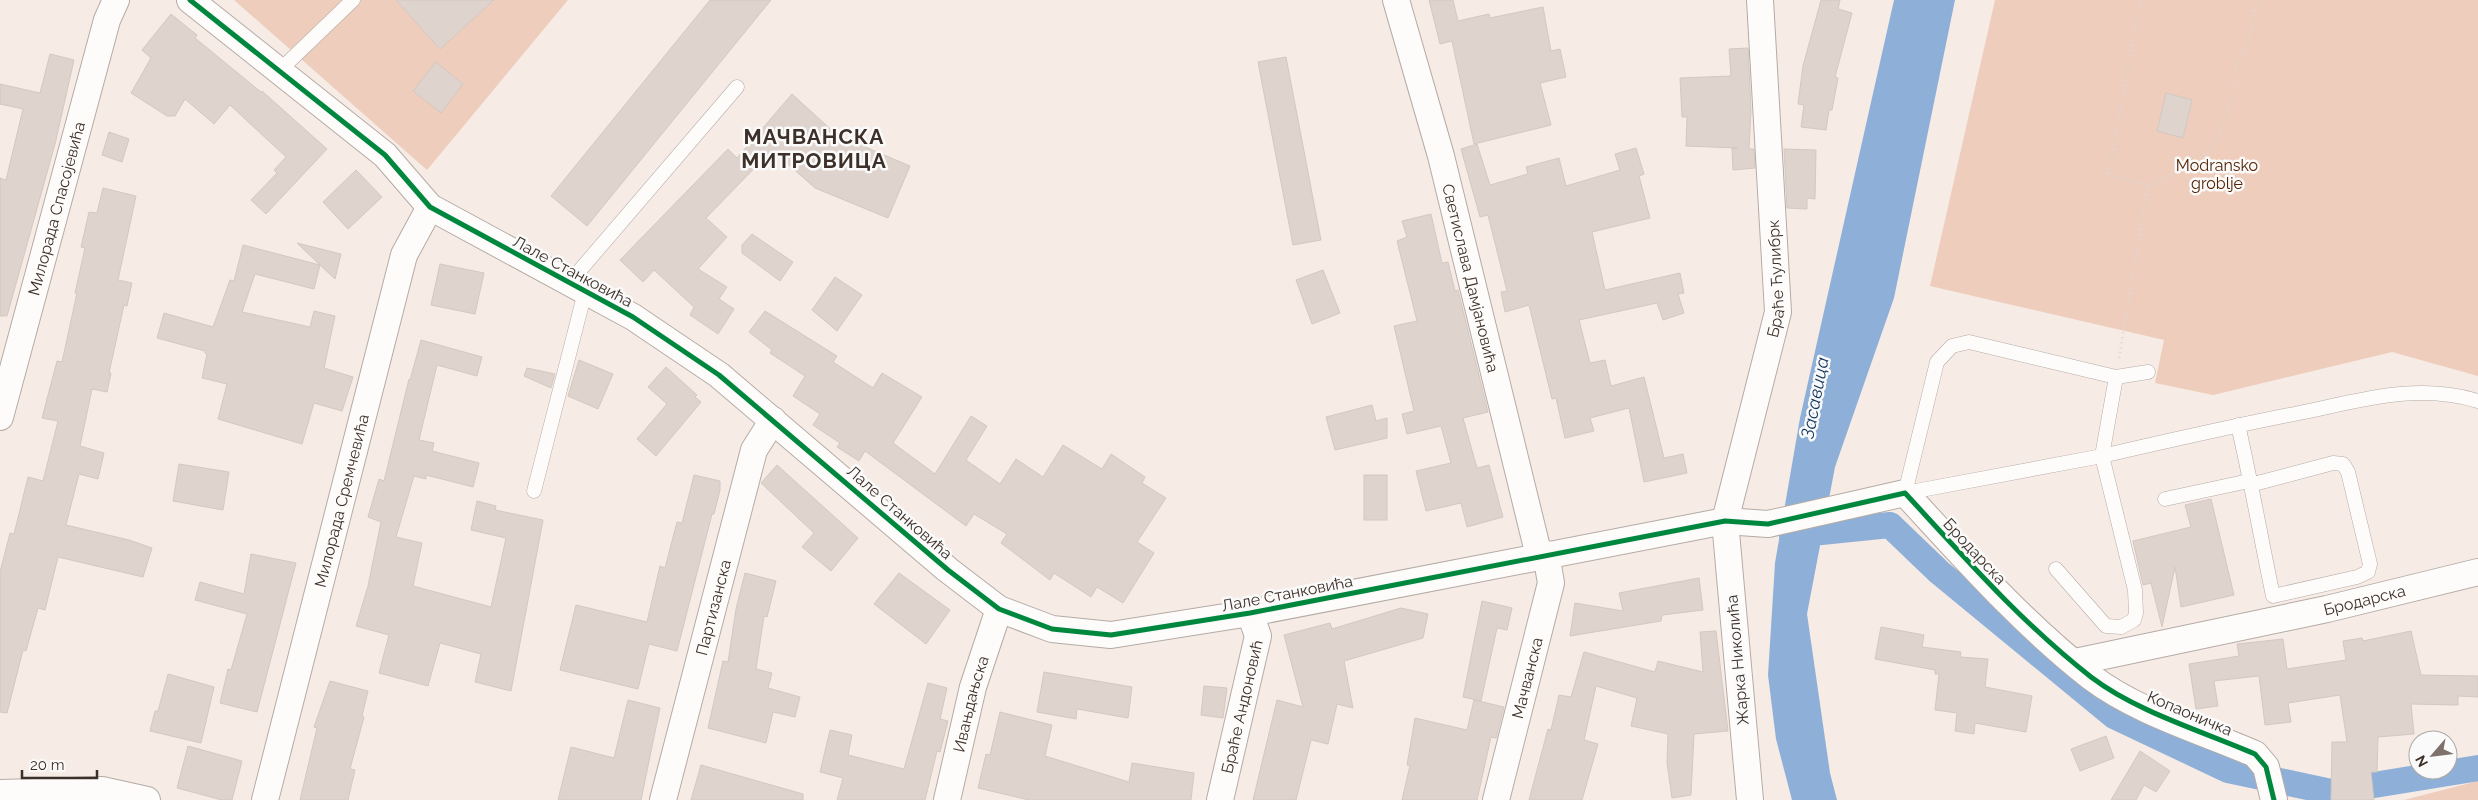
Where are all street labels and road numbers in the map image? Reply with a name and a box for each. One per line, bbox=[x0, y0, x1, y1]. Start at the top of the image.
street label: Милорада Спасојевића bbox=[24, 120, 89, 298]
street label: Светислава Дамјановића bbox=[1438, 182, 1503, 374]
street label: Браће Ћулибрк bbox=[1763, 219, 1788, 340]
street label: Лале Станковића bbox=[510, 232, 636, 311]
street label: Милорада Сремчевића bbox=[311, 412, 373, 589]
street label: Лале Станковића bbox=[843, 462, 956, 563]
street label: Бродарска bbox=[1939, 514, 2010, 588]
street label: Партизанска bbox=[692, 557, 735, 658]
street label: Лале Станковића bbox=[1220, 571, 1354, 616]
street label: Бродарска bbox=[2322, 581, 2407, 619]
street label: Жарка Николића bbox=[1722, 594, 1753, 726]
street label: Мачванска bbox=[1508, 635, 1547, 721]
street label: Браће Андоновић bbox=[1217, 638, 1267, 775]
street label: Ивањдањска bbox=[949, 653, 993, 754]
street label: Копаоничка bbox=[2144, 687, 2235, 740]

